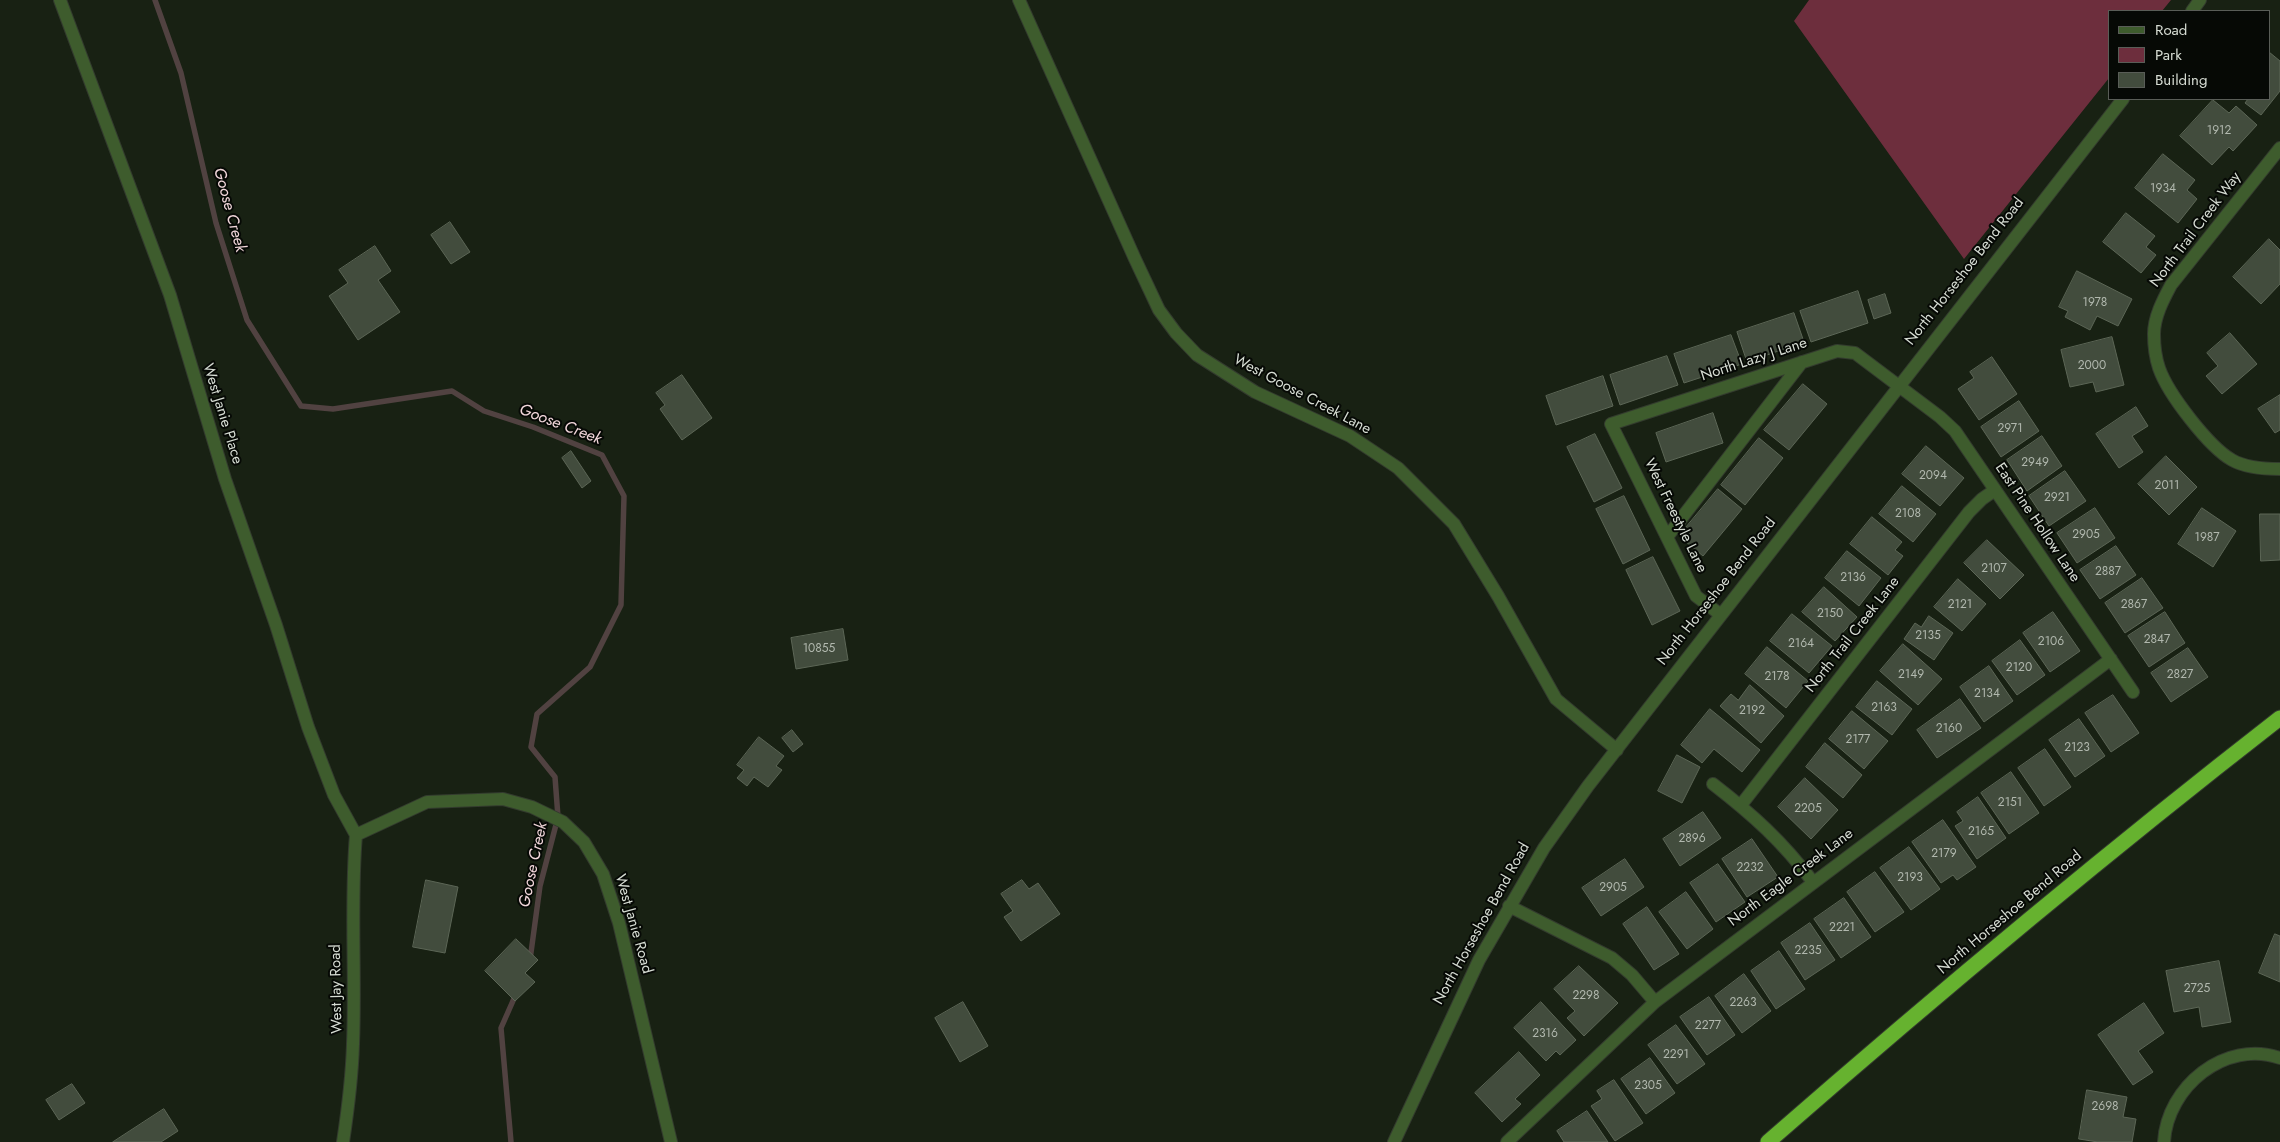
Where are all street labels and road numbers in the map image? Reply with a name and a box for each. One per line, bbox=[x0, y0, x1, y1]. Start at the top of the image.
street label: North Trail Creek Way bbox=[2147, 169, 2245, 291]
street label: North Horseshoe Bend Road bbox=[1902, 195, 2028, 349]
street label: North Lazy J Lane bbox=[1699, 334, 1809, 386]
street label: West Goose Creek Lane bbox=[1230, 351, 1374, 439]
street label: West Janie Place bbox=[198, 362, 246, 466]
street label: West Freestyle Lane bbox=[1640, 456, 1710, 576]
street label: East Pine Hollow Lane bbox=[1990, 460, 2084, 586]
street label: North Horseshoe Bend Road bbox=[1654, 515, 1780, 669]
street label: North Trail Creek Lane bbox=[1802, 573, 1904, 697]
street label: North Eagle Creek Lane bbox=[1725, 825, 1857, 931]
street label: North Horseshoe Bend Road bbox=[1430, 840, 1534, 1008]
street label: North Horseshoe Bend Road bbox=[1934, 847, 2086, 979]
street label: West Janie Road bbox=[610, 872, 656, 976]
street label: West Jay Road bbox=[327, 944, 347, 1034]

